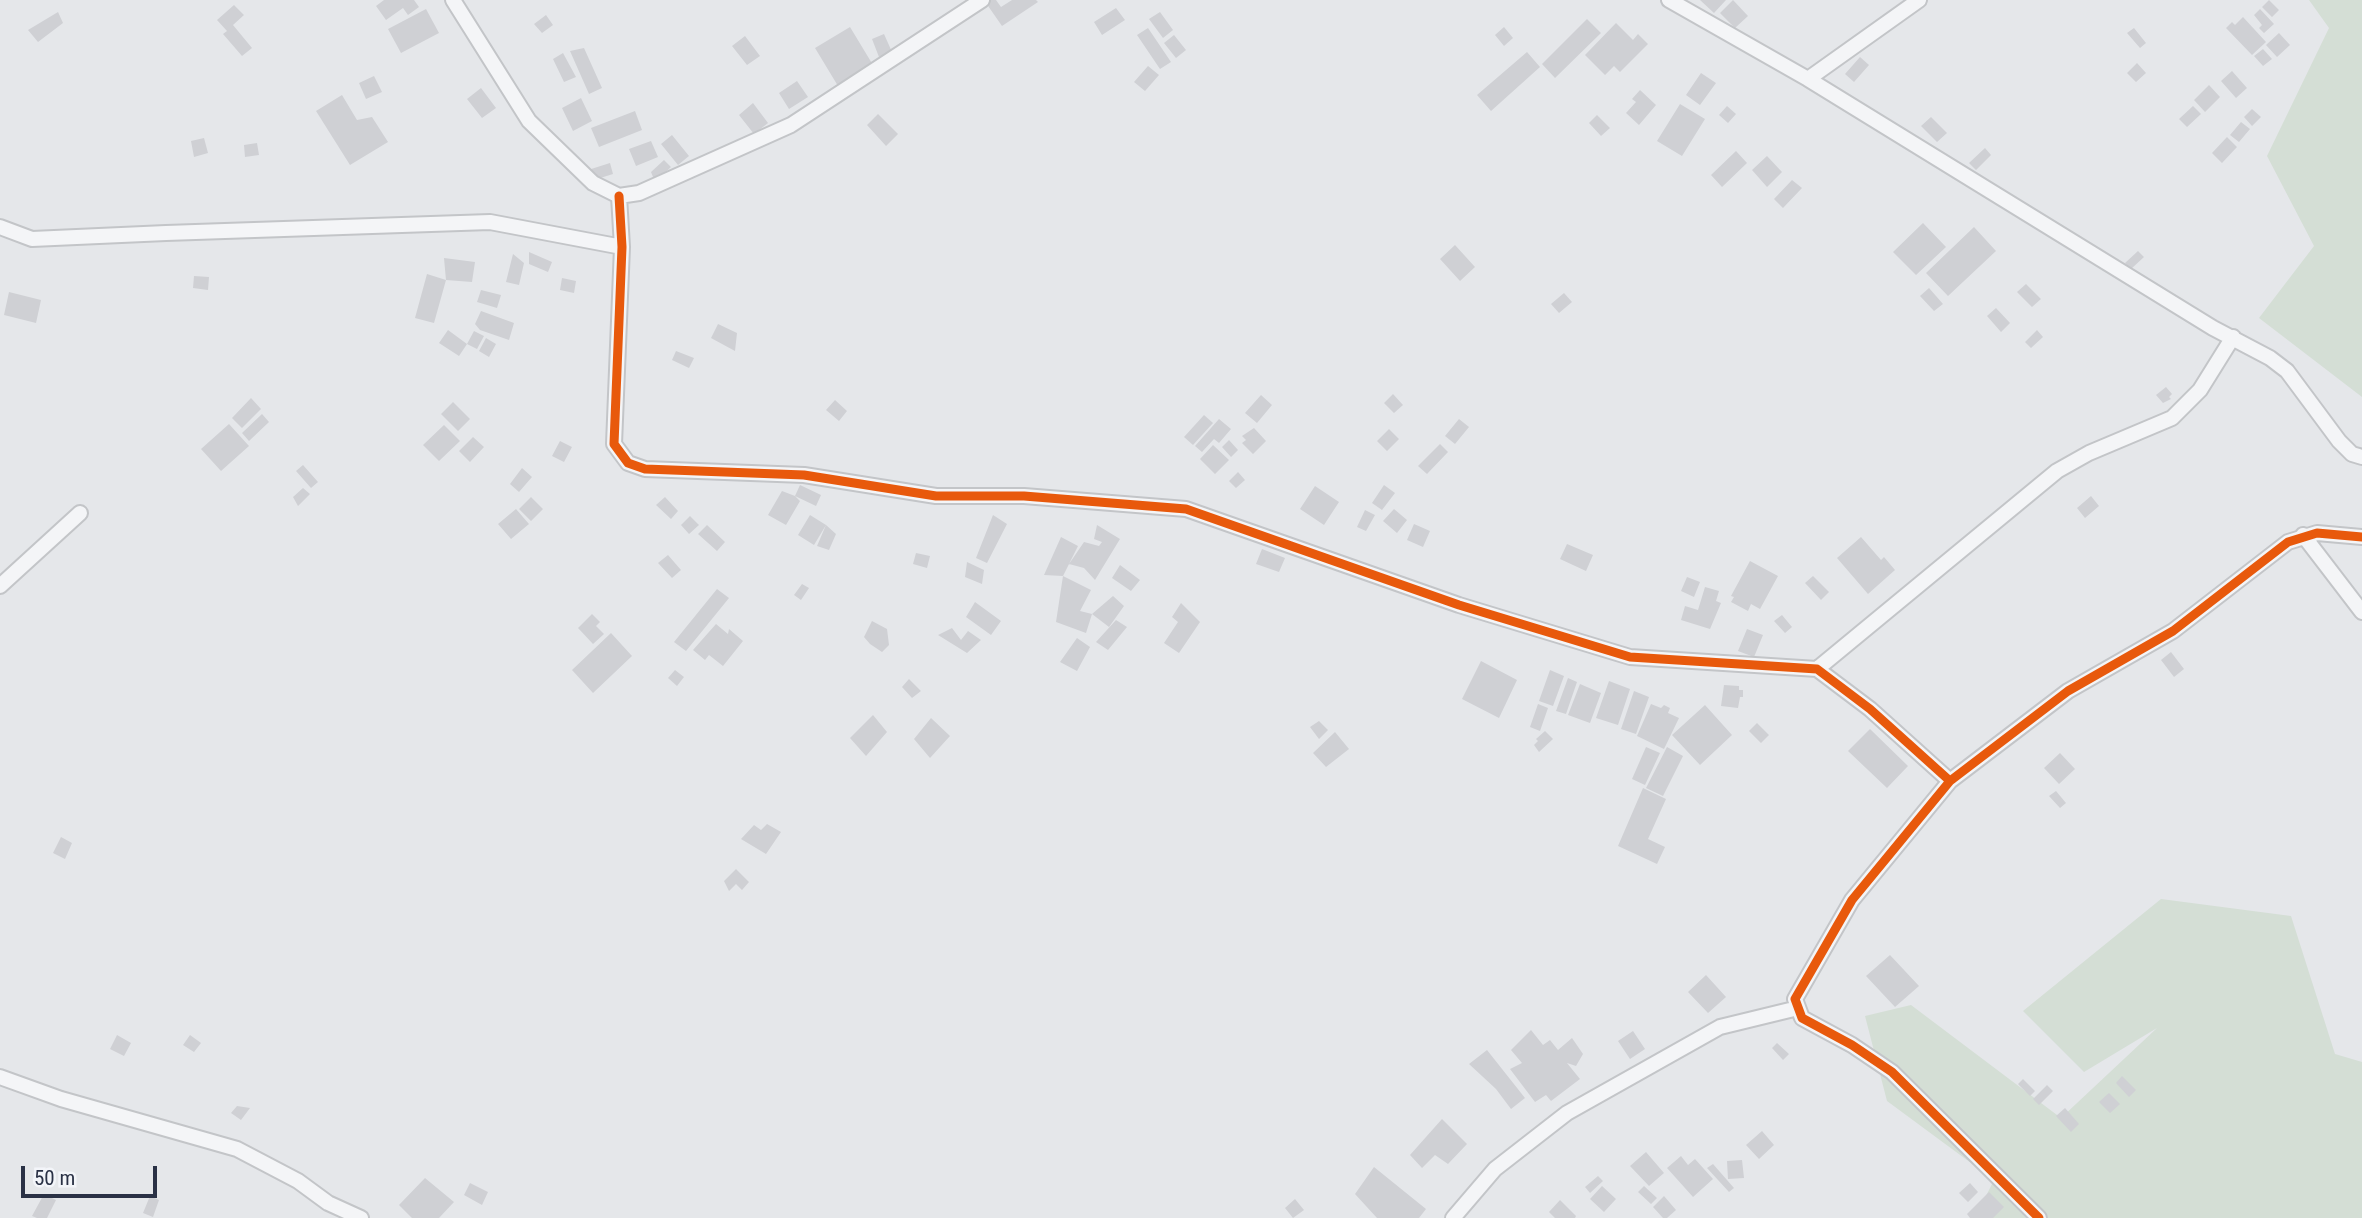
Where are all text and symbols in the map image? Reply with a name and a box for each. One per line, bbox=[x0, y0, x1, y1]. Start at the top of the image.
scale bar bbox=[24, 1152, 161, 1196]
text: 50 m bbox=[34, 1166, 75, 1190]

